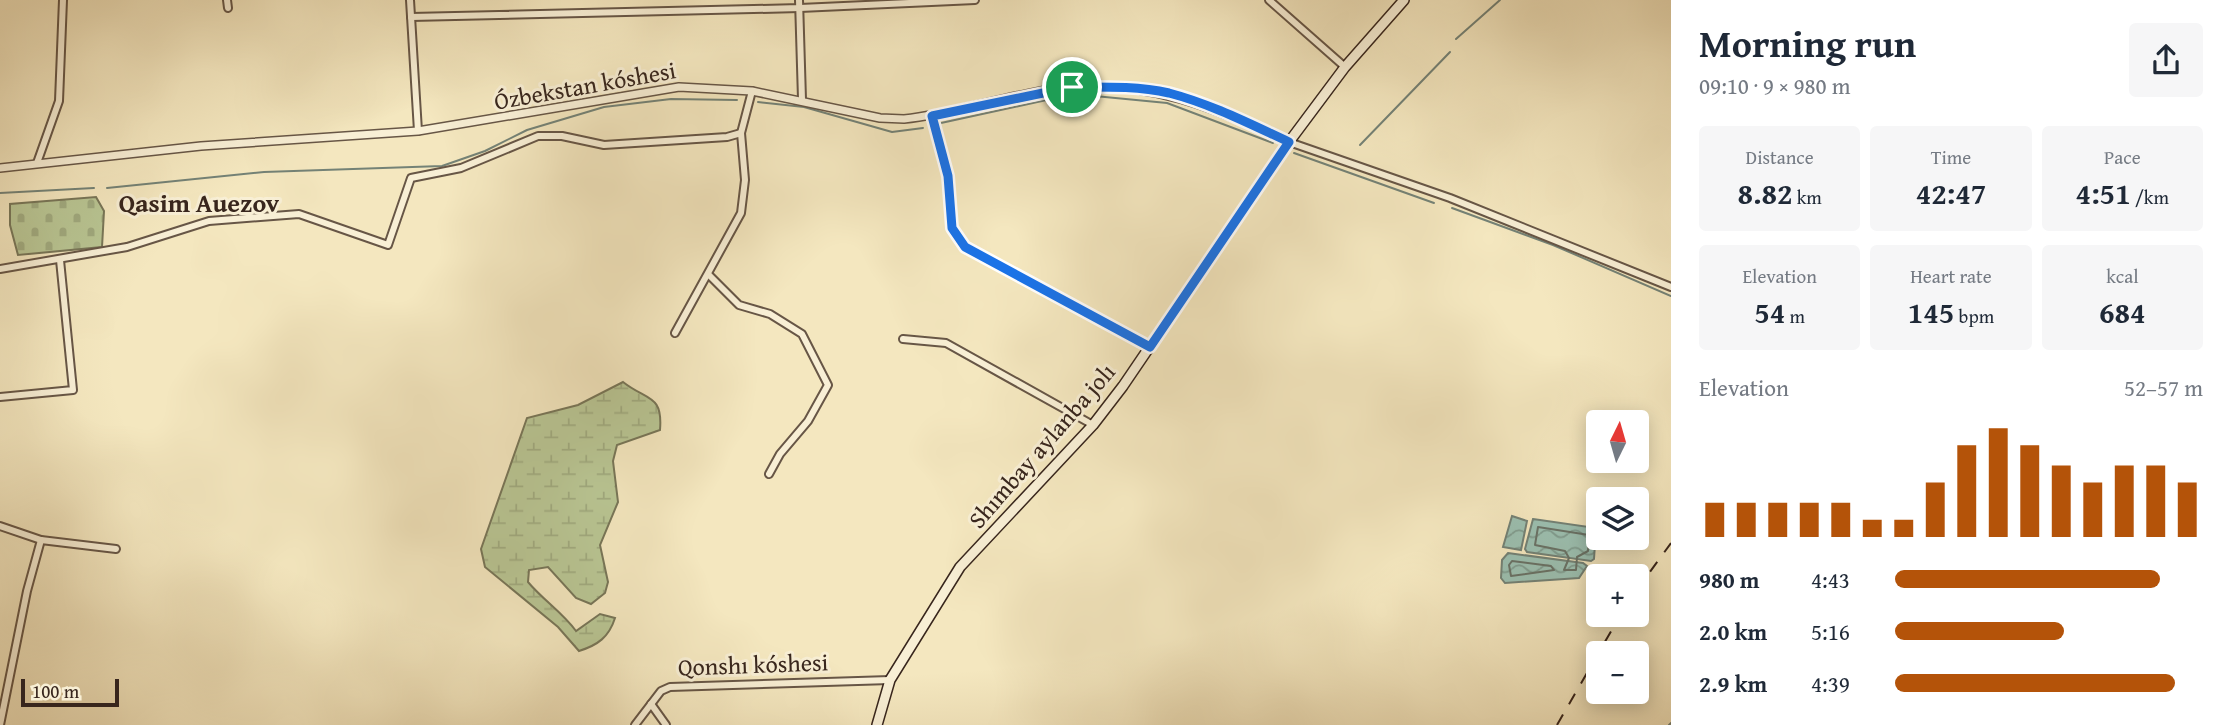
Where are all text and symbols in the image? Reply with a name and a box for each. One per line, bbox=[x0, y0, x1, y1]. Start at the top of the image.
text: Morning run bbox=[1699, 15, 1916, 71]
button: share bbox=[2129, 23, 2203, 97]
street label: Ózbekstan kóshesi bbox=[491, 52, 679, 119]
pin bbox=[1042, 57, 1102, 117]
icon: arrive bbox=[1053, 68, 1091, 106]
text: 09:10 · 9 × 980 m bbox=[1699, 69, 1851, 102]
text: Distance bbox=[1746, 143, 1814, 171]
text: Time bbox=[1931, 143, 1971, 171]
text: Pace bbox=[2104, 143, 2141, 171]
text: 8.82 bbox=[1737, 171, 1793, 215]
text: 42:47 bbox=[1916, 171, 1986, 215]
text: 4:51 bbox=[2076, 171, 2131, 215]
district label: Qasim Auezov bbox=[119, 183, 280, 222]
text: km bbox=[1793, 183, 1822, 211]
text: /km bbox=[2131, 183, 2169, 211]
text: Elevation bbox=[1742, 262, 1817, 290]
text: Heart rate bbox=[1910, 262, 1992, 290]
text: kcal bbox=[2106, 262, 2139, 290]
text: 54 bbox=[1754, 290, 1785, 334]
text: 145 bbox=[1908, 290, 1954, 334]
text: 684 bbox=[2099, 290, 2146, 334]
text: m bbox=[1785, 302, 1805, 330]
text: bpm bbox=[1954, 302, 1994, 330]
street label: Shımbay aylanba jolı bbox=[960, 355, 1123, 536]
text: Elevation bbox=[1699, 371, 1789, 404]
text: 52–57 m bbox=[2124, 371, 2203, 404]
north arrow bbox=[1586, 410, 1648, 472]
map controls bbox=[1586, 410, 1649, 704]
button: layers bbox=[1586, 487, 1649, 550]
text: 980 m bbox=[1699, 563, 1760, 596]
text: 4:43 bbox=[1811, 563, 1850, 596]
button: + bbox=[1586, 564, 1649, 627]
text: 2.0 km bbox=[1699, 615, 1767, 648]
text: 5:16 bbox=[1811, 615, 1850, 648]
button: − bbox=[1586, 641, 1649, 704]
street label: Qonshı kóshesi bbox=[677, 644, 829, 685]
text: 2.9 km bbox=[1699, 667, 1767, 700]
text: 4:39 bbox=[1811, 667, 1850, 700]
scale bar bbox=[21, 676, 119, 708]
text: 100 m bbox=[32, 677, 79, 705]

